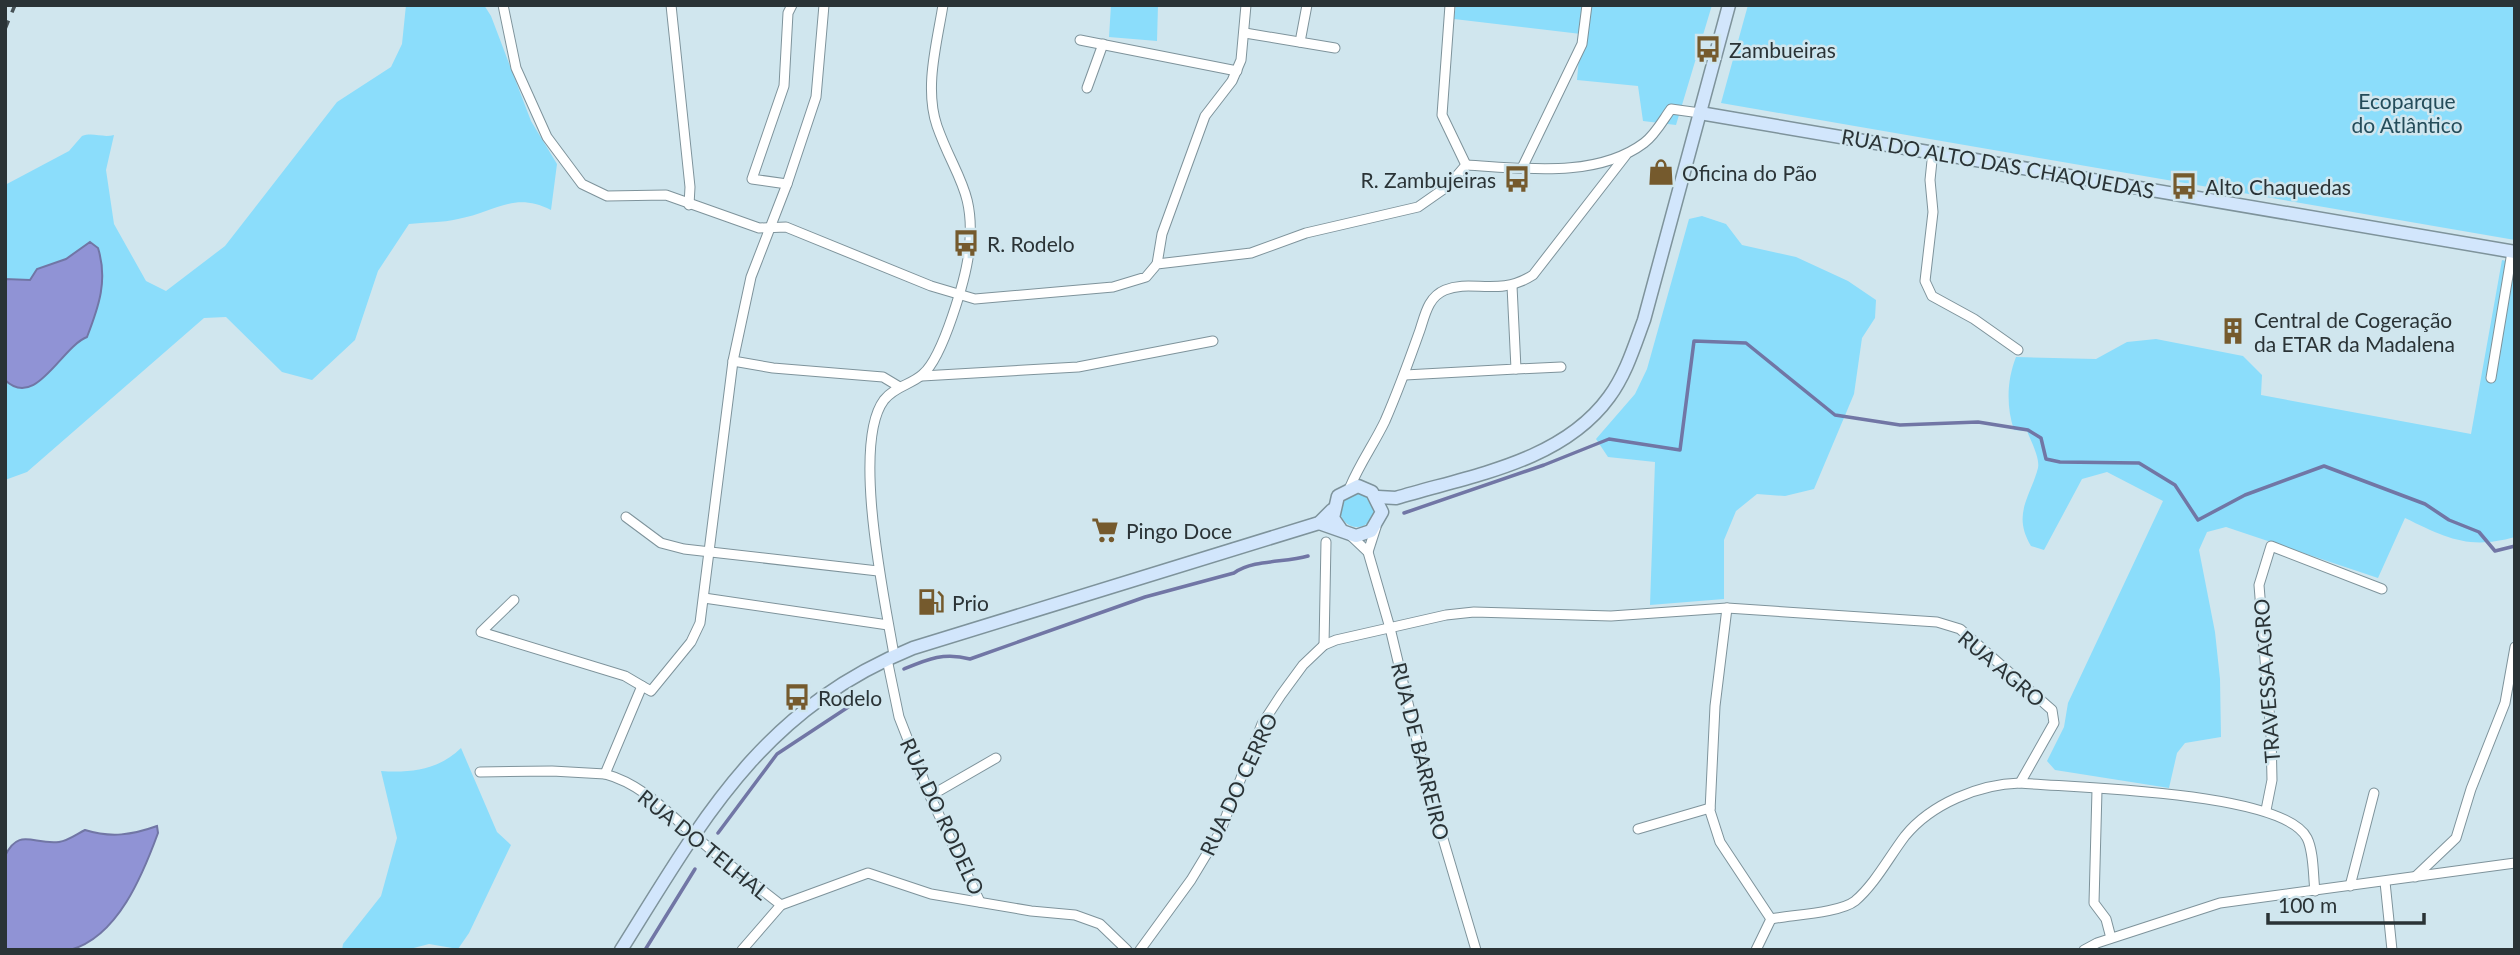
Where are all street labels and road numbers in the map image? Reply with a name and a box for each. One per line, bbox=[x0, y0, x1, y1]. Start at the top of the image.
street label: RUA DO ALTO DAS CHAQUEDAS bbox=[1840, 123, 2156, 203]
street label: TRAVESSA AGRO bbox=[2248, 598, 2284, 764]
street label: RUA AGRO bbox=[1954, 625, 2050, 711]
street label: RUA DE BARREIRO bbox=[1387, 660, 1455, 842]
street label: RUA DO CERRO bbox=[1194, 709, 1282, 859]
street label: RUA DO RODELO bbox=[896, 734, 990, 898]
street label: RUA DO TELHAL bbox=[634, 784, 775, 904]

